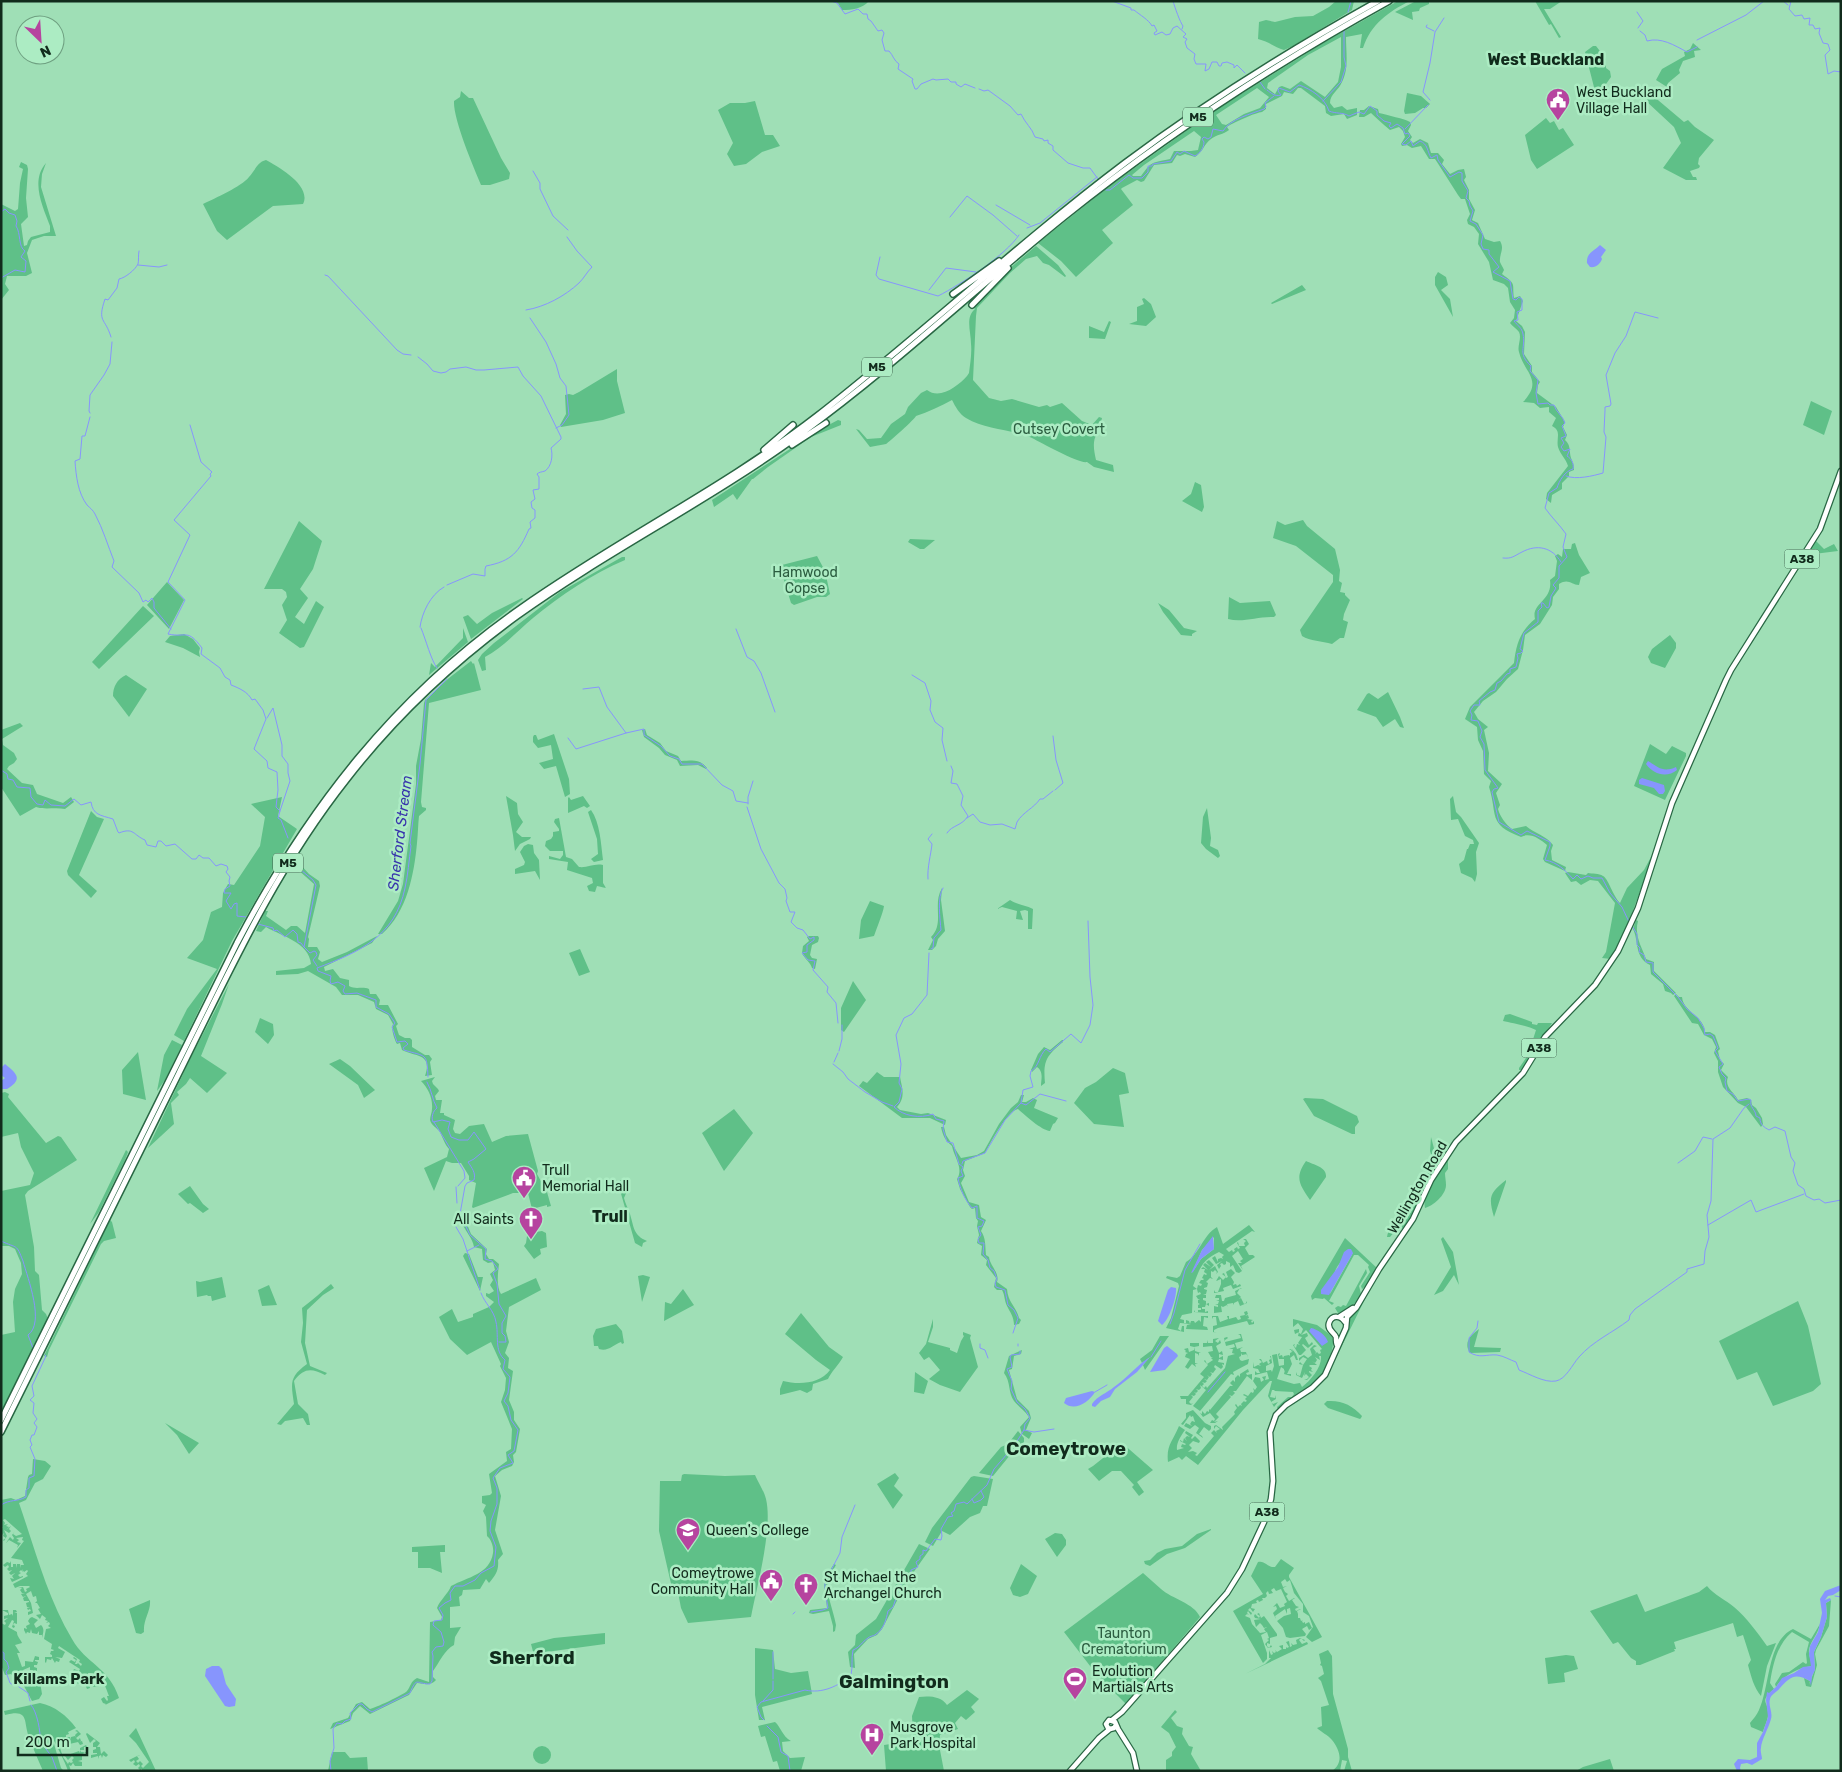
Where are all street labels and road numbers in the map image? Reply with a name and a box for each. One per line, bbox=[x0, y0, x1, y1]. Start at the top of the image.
road number: M5 bbox=[1183, 108, 1213, 126]
road number: M5 bbox=[862, 358, 892, 377]
road number: A38 bbox=[1784, 550, 1820, 568]
road number: M5 bbox=[273, 854, 303, 872]
road number: A38 bbox=[1522, 1038, 1556, 1058]
street label: Wellington Road bbox=[1384, 1138, 1451, 1237]
road number: A38 bbox=[1250, 1502, 1284, 1521]

